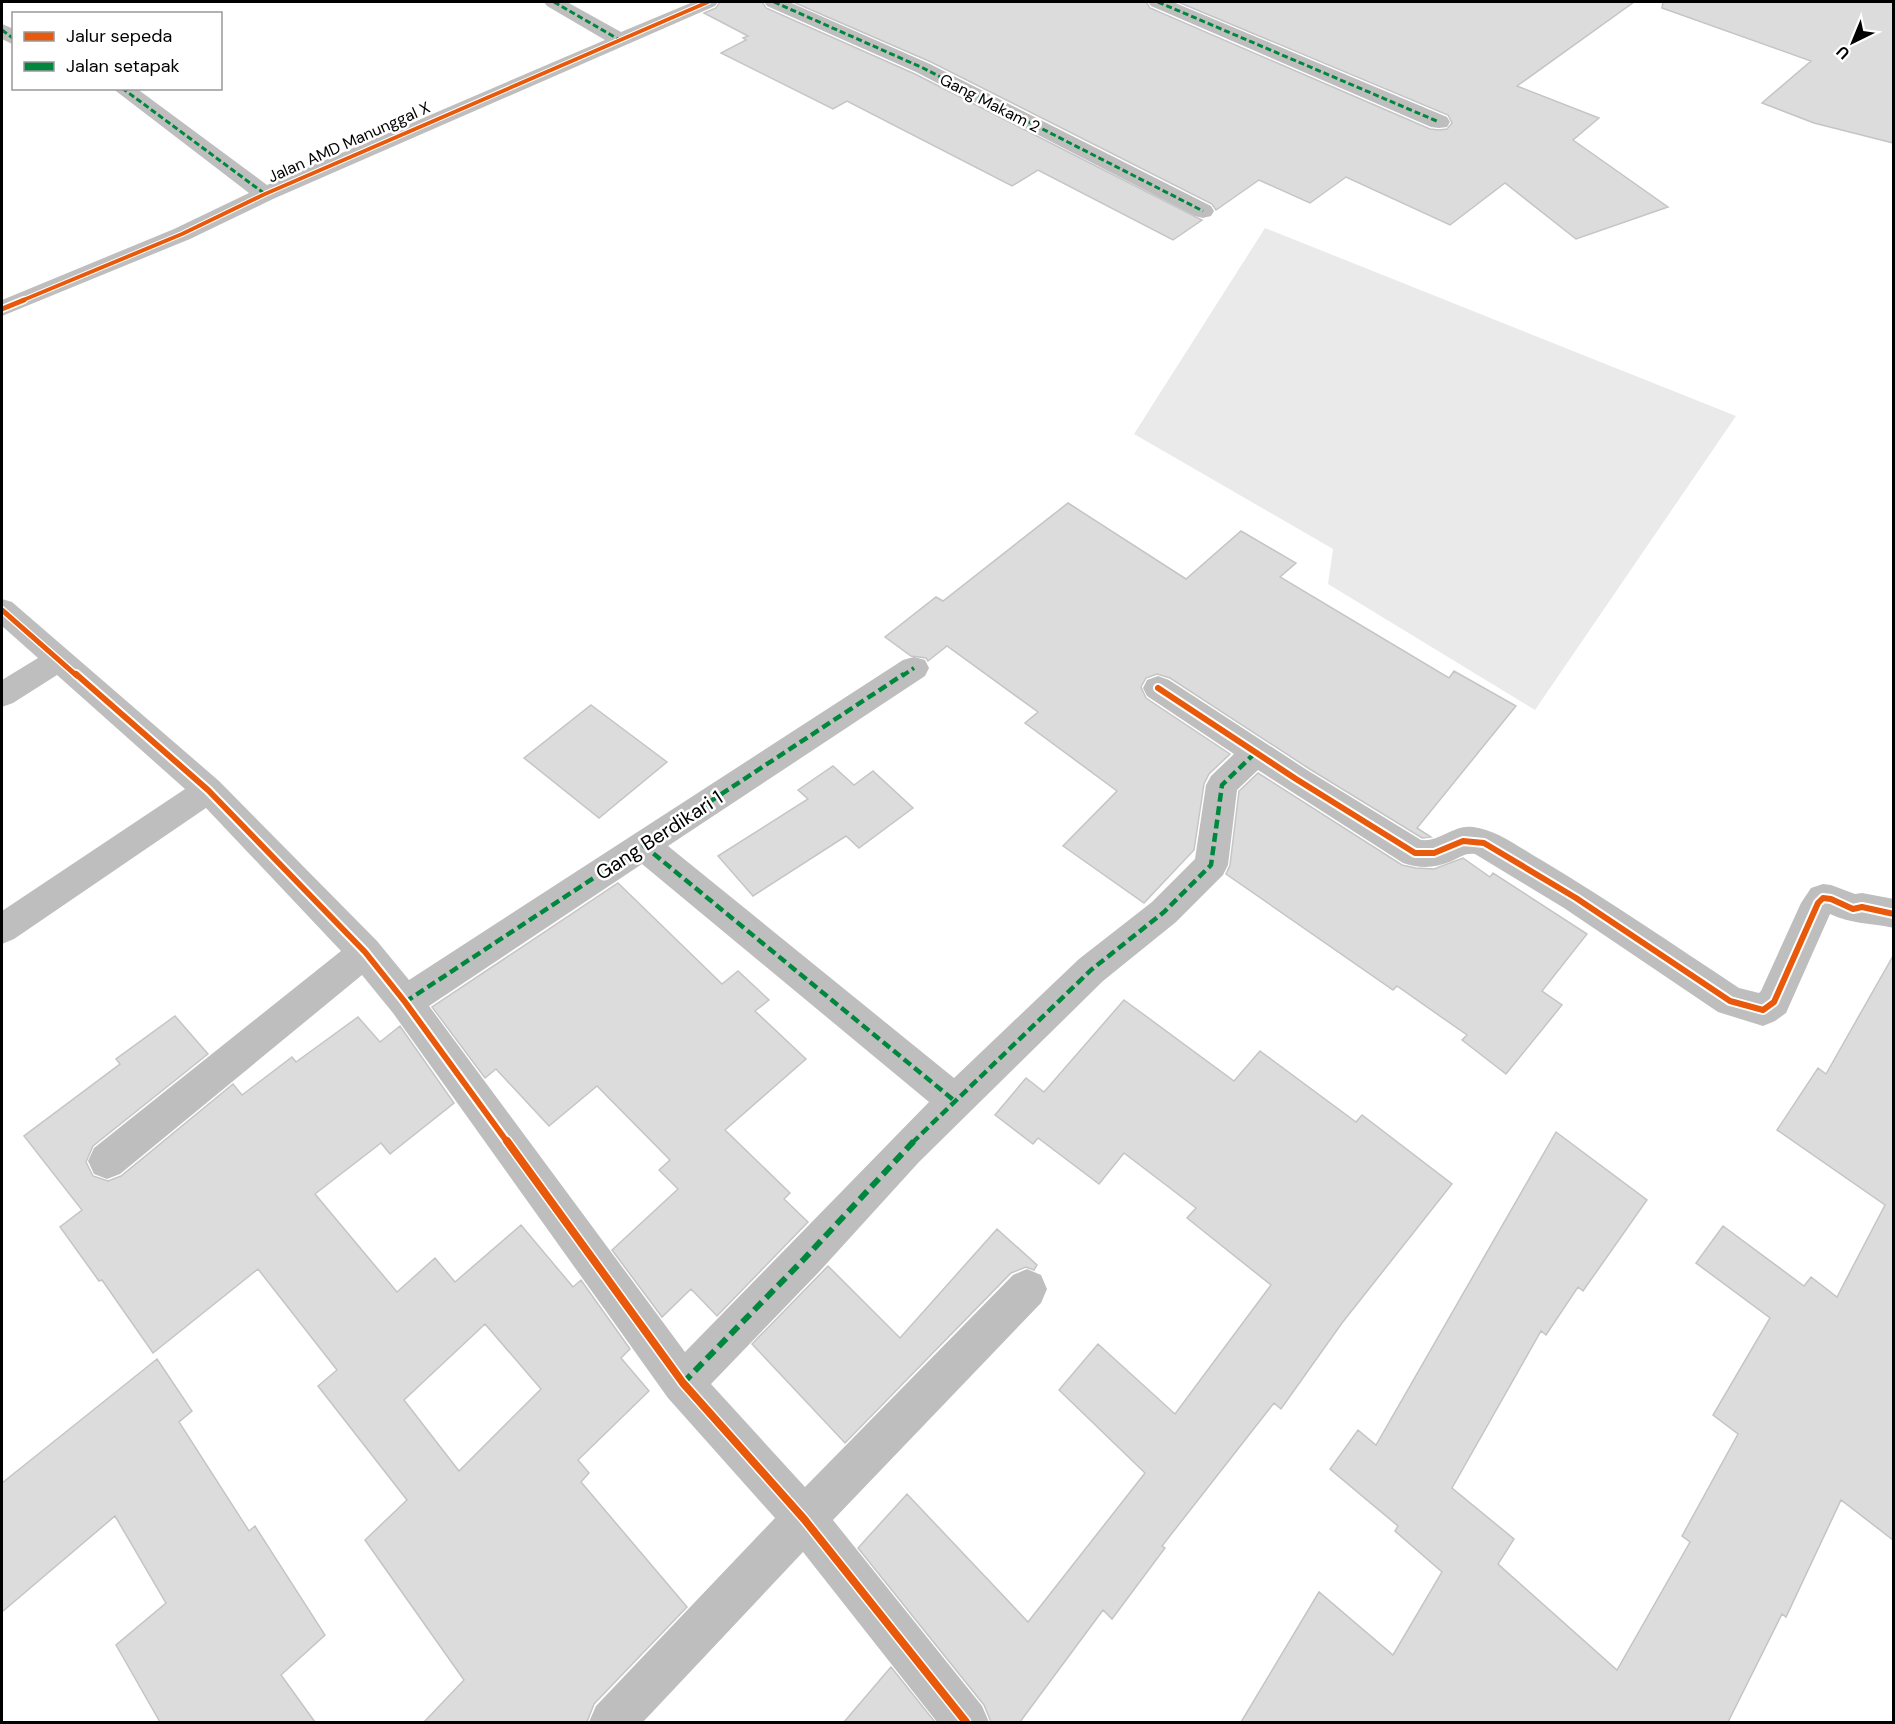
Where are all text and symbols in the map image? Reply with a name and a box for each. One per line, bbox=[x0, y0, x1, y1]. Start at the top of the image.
legend bbox=[12, 12, 222, 90]
north arrow bbox=[1823, 12, 1883, 72]
text: Jalur sepeda bbox=[66, 24, 172, 48]
text: U bbox=[1832, 41, 1854, 64]
text: Jalan setapak bbox=[66, 54, 180, 78]
street label: Gang Makam 2 bbox=[936, 69, 1044, 137]
street label: Jalan AMD Manunggal X bbox=[265, 97, 434, 187]
street label: Gang Berdikari 1 bbox=[591, 784, 727, 886]

